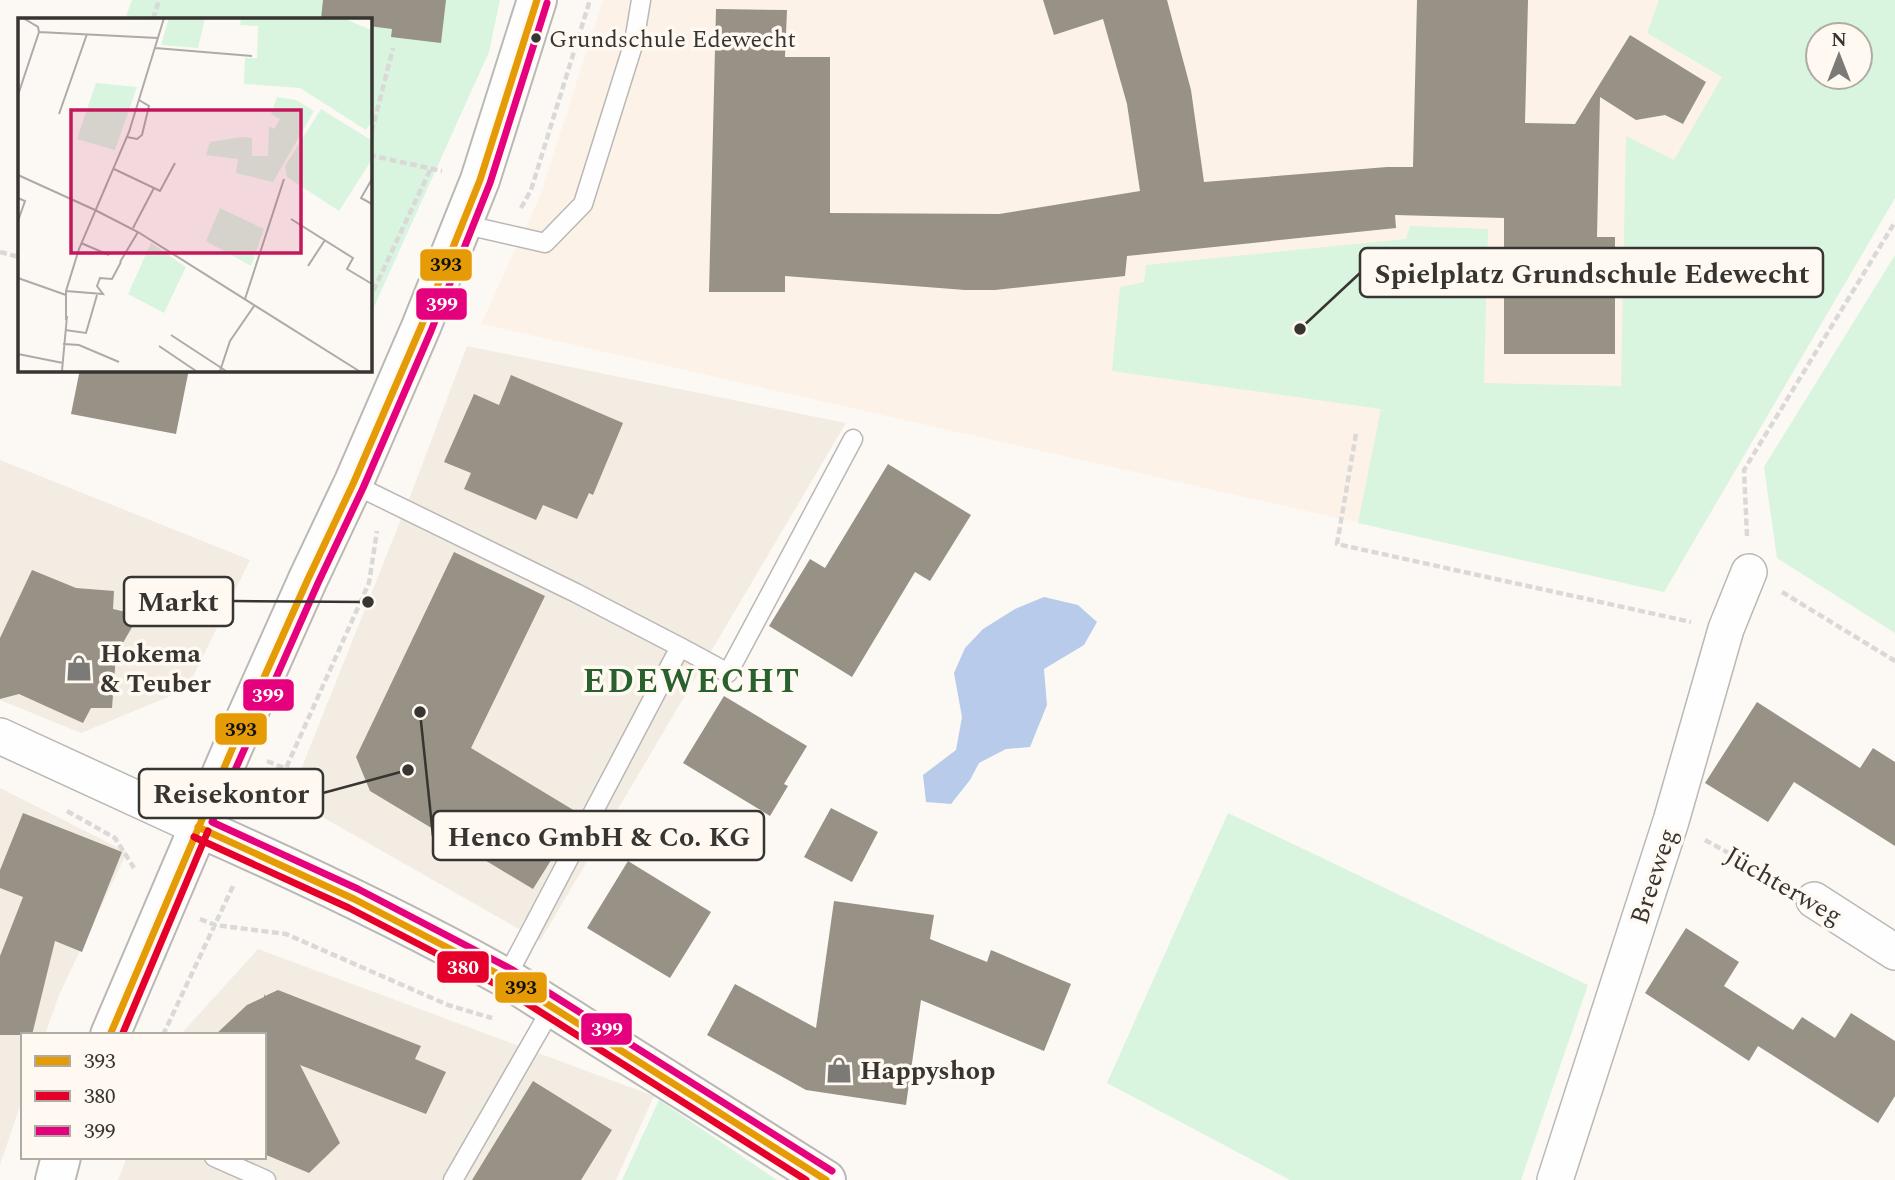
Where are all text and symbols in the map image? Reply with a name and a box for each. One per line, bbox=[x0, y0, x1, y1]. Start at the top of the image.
inset map bbox=[18, 18, 371, 371]
north arrow bbox=[1804, 21, 1874, 91]
place label: Grundschule Edewecht bbox=[549, 22, 796, 58]
text: N bbox=[1831, 26, 1847, 55]
marker: Grundschule Edewecht bbox=[529, 31, 543, 45]
line badge: 393 bbox=[419, 248, 473, 282]
callout: Spielplatz Grundschule Edewecht bbox=[1360, 248, 1823, 297]
text: 393 bbox=[430, 251, 462, 280]
text: Spielplatz Grundschule Edewecht bbox=[1375, 253, 1810, 296]
line badge: 399 bbox=[415, 287, 468, 321]
text: 399 bbox=[426, 291, 458, 320]
callout: Markt bbox=[124, 577, 233, 626]
text: Markt bbox=[137, 581, 219, 624]
place label: Hokema & Teuber bbox=[100, 634, 212, 704]
shop icon: Hokema & Teuber bbox=[64, 653, 94, 683]
district label: EDEWECHT bbox=[583, 657, 801, 707]
line badge: 399 bbox=[242, 678, 295, 712]
text: 399 bbox=[252, 682, 284, 711]
line badge: 393 bbox=[214, 712, 268, 746]
text: 393 bbox=[225, 716, 257, 745]
callout: Reisekontor bbox=[139, 769, 323, 818]
text: Reisekontor bbox=[153, 773, 309, 816]
callout: Henco GmbH & Co. KG bbox=[433, 811, 764, 860]
text: Henco GmbH & Co. KG bbox=[447, 816, 751, 859]
street label: Breeweg bbox=[1620, 823, 1688, 930]
street label: Jüchterweg bbox=[1717, 836, 1850, 936]
line badge: 380 bbox=[436, 950, 490, 984]
text: 380 bbox=[447, 954, 479, 983]
line badge: 393 bbox=[494, 971, 548, 1004]
text: 393 bbox=[505, 974, 537, 1003]
line badge: 399 bbox=[580, 1012, 633, 1046]
text: 399 bbox=[591, 1016, 623, 1045]
legend bbox=[21, 1033, 266, 1159]
text: 393 bbox=[84, 1046, 116, 1078]
place label: Happyshop bbox=[860, 1051, 995, 1091]
shop icon: Happyshop bbox=[824, 1055, 854, 1085]
text: 380 bbox=[84, 1081, 116, 1113]
text: 399 bbox=[84, 1116, 116, 1148]

